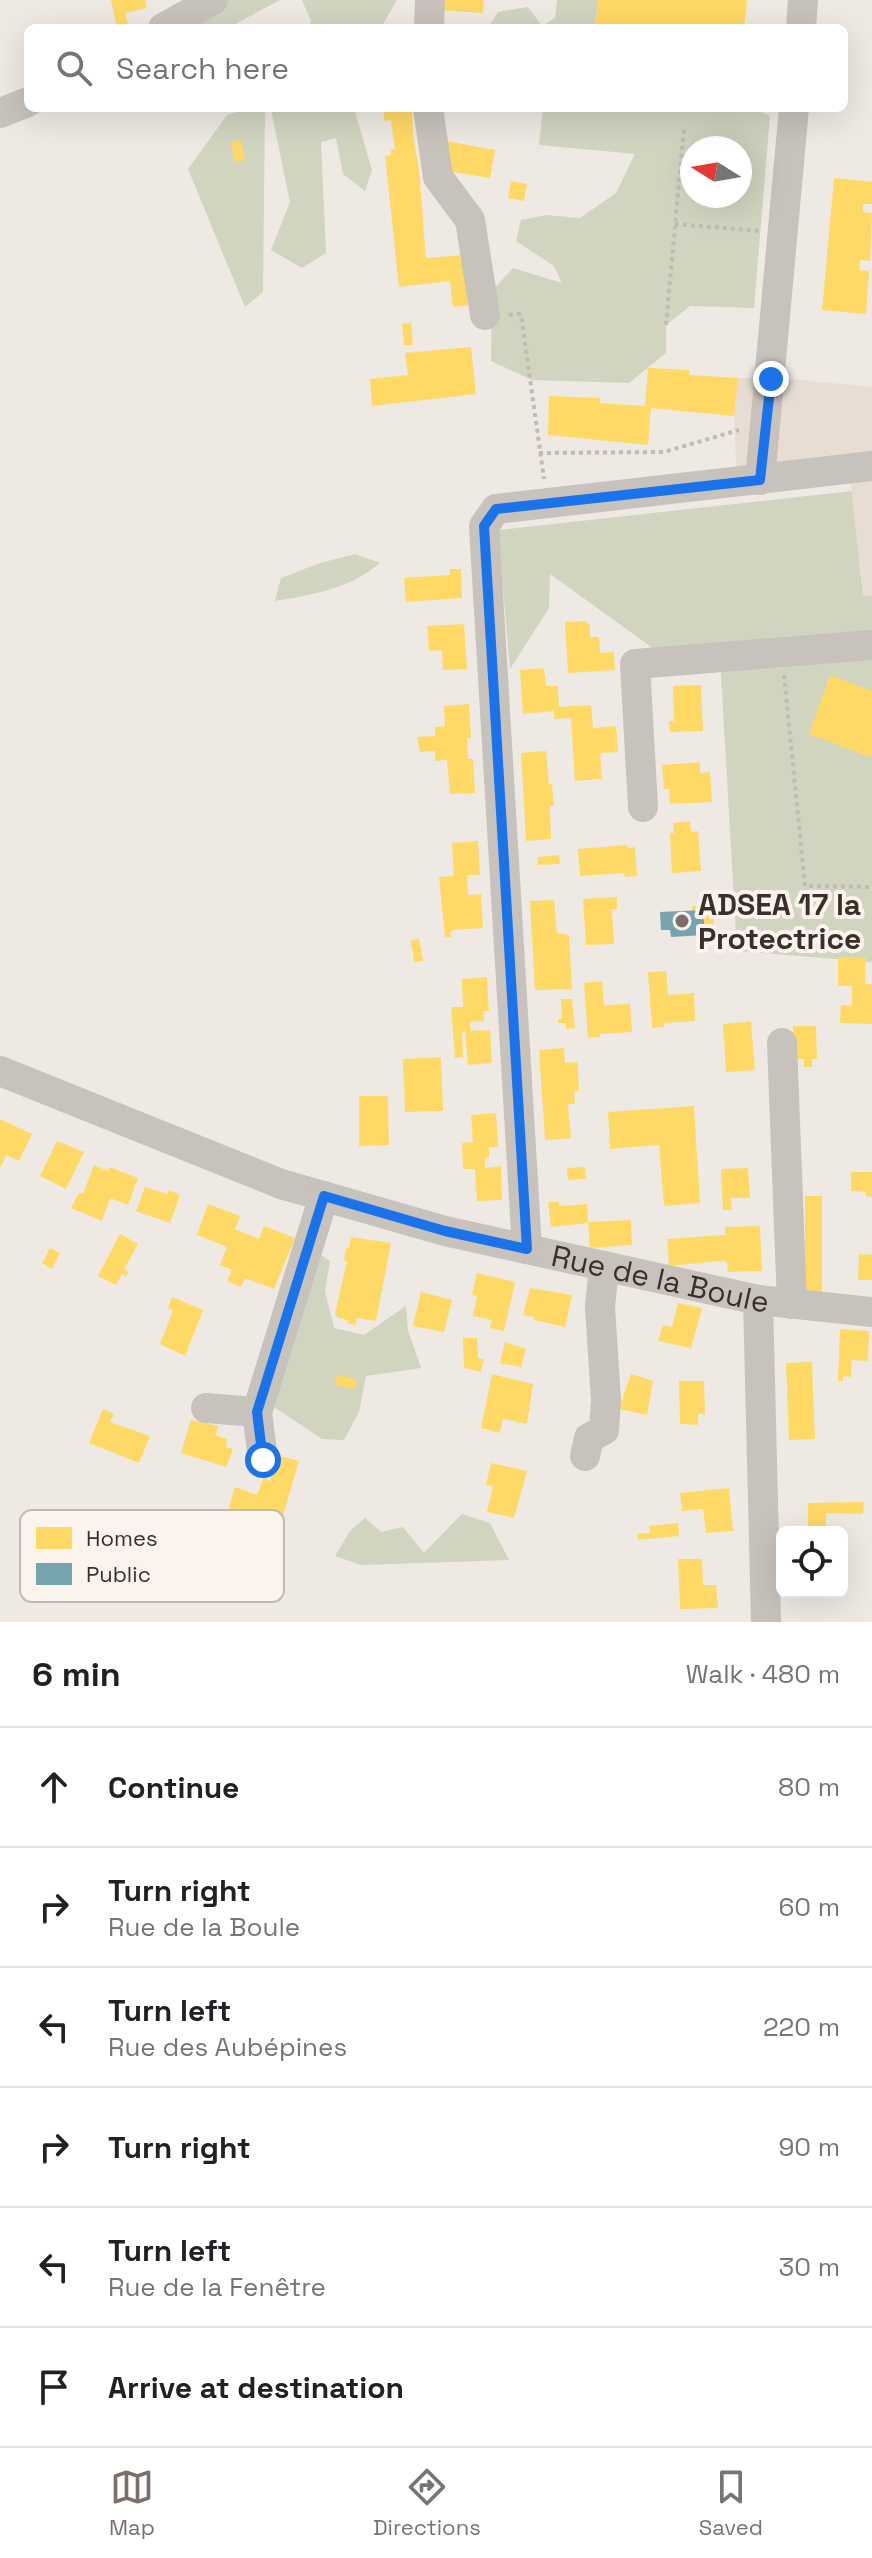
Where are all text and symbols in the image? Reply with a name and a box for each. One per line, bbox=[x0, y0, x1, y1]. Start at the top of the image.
search box bbox=[24, 24, 848, 112]
icon: search bbox=[52, 46, 96, 90]
text: Search here bbox=[116, 49, 289, 88]
north arrow bbox=[680, 136, 752, 208]
route end bbox=[753, 361, 789, 397]
place label: ADSEA 17 la Protectrice bbox=[698, 885, 861, 958]
marker: ADSEA 17 la Protectrice bbox=[673, 912, 691, 930]
street label: Rue de la Boule bbox=[548, 1236, 771, 1321]
route start bbox=[245, 1442, 281, 1478]
legend bbox=[20, 1510, 284, 1602]
text: Homes bbox=[86, 1524, 158, 1552]
map controls bbox=[776, 1526, 848, 1598]
button: locate bbox=[776, 1526, 848, 1598]
text: Public bbox=[86, 1560, 151, 1588]
text: 6 min bbox=[32, 1653, 121, 1696]
text: Walk · 480 m bbox=[686, 1657, 840, 1691]
icon: ahead bbox=[32, 1765, 76, 1809]
text: Continue bbox=[108, 1768, 239, 1807]
text: 80 m bbox=[778, 1770, 840, 1804]
text: Turn right bbox=[108, 1871, 251, 1910]
icon: right bbox=[32, 1885, 76, 1929]
text: 60 m bbox=[778, 1890, 840, 1924]
text: Rue de la Boule bbox=[108, 1910, 300, 1944]
text: Turn left bbox=[108, 1991, 231, 2030]
icon: left bbox=[32, 2005, 76, 2049]
text: 220 m bbox=[763, 2010, 840, 2044]
text: Rue des Aubépines bbox=[108, 2030, 347, 2064]
icon: right bbox=[32, 2125, 76, 2169]
text: Turn right bbox=[108, 2128, 251, 2167]
text: 90 m bbox=[778, 2130, 840, 2164]
text: Turn left bbox=[108, 2231, 231, 2270]
icon: left bbox=[32, 2245, 76, 2289]
text: 30 m bbox=[779, 2250, 840, 2284]
text: Rue de la Fenêtre bbox=[108, 2270, 326, 2304]
icon: arrive bbox=[32, 2365, 76, 2409]
text: Arrive at destination bbox=[108, 2368, 404, 2407]
tab: Map bbox=[109, 2465, 155, 2541]
tab: Directions bbox=[373, 2465, 481, 2541]
tab: Saved bbox=[699, 2465, 763, 2541]

